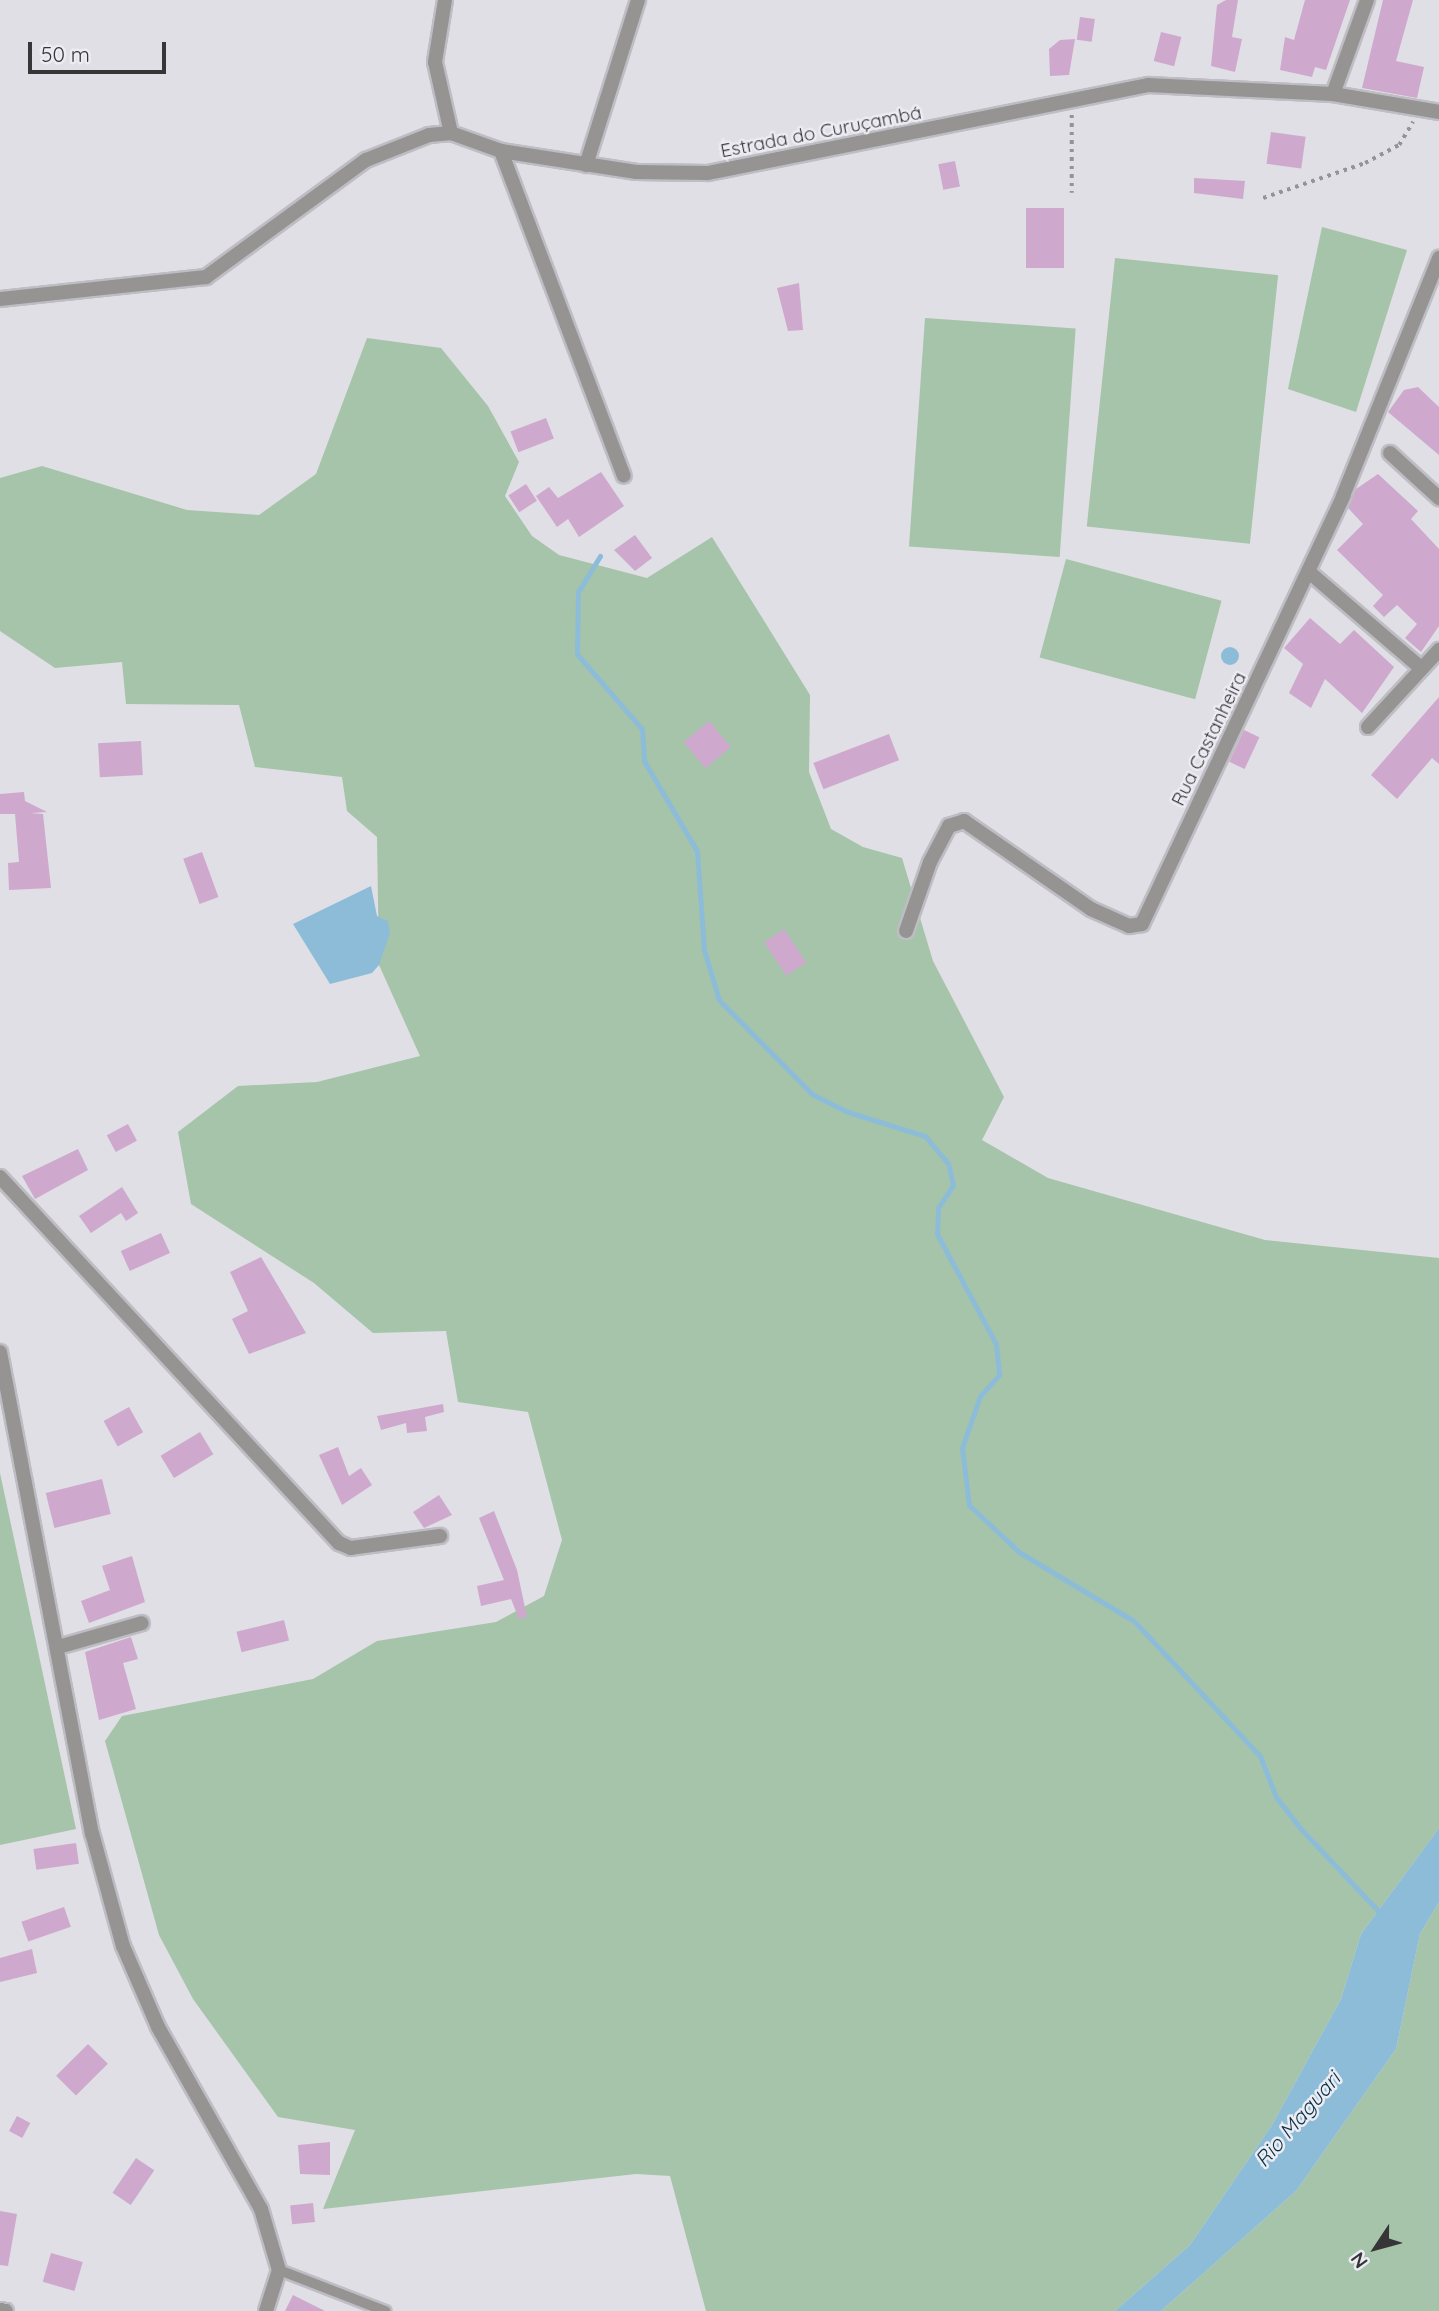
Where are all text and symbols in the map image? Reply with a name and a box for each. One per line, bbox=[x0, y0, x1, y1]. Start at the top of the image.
scale bar bbox=[32, 28, 170, 72]
text: 50 m bbox=[41, 41, 90, 67]
street label: Estrada do Curuçambá bbox=[719, 101, 923, 163]
street label: Rua Castanheira bbox=[1167, 668, 1251, 810]
water label: Rio Maguari bbox=[1249, 2066, 1345, 2172]
north arrow bbox=[1341, 2213, 1411, 2283]
text: N bbox=[1345, 2248, 1373, 2273]

